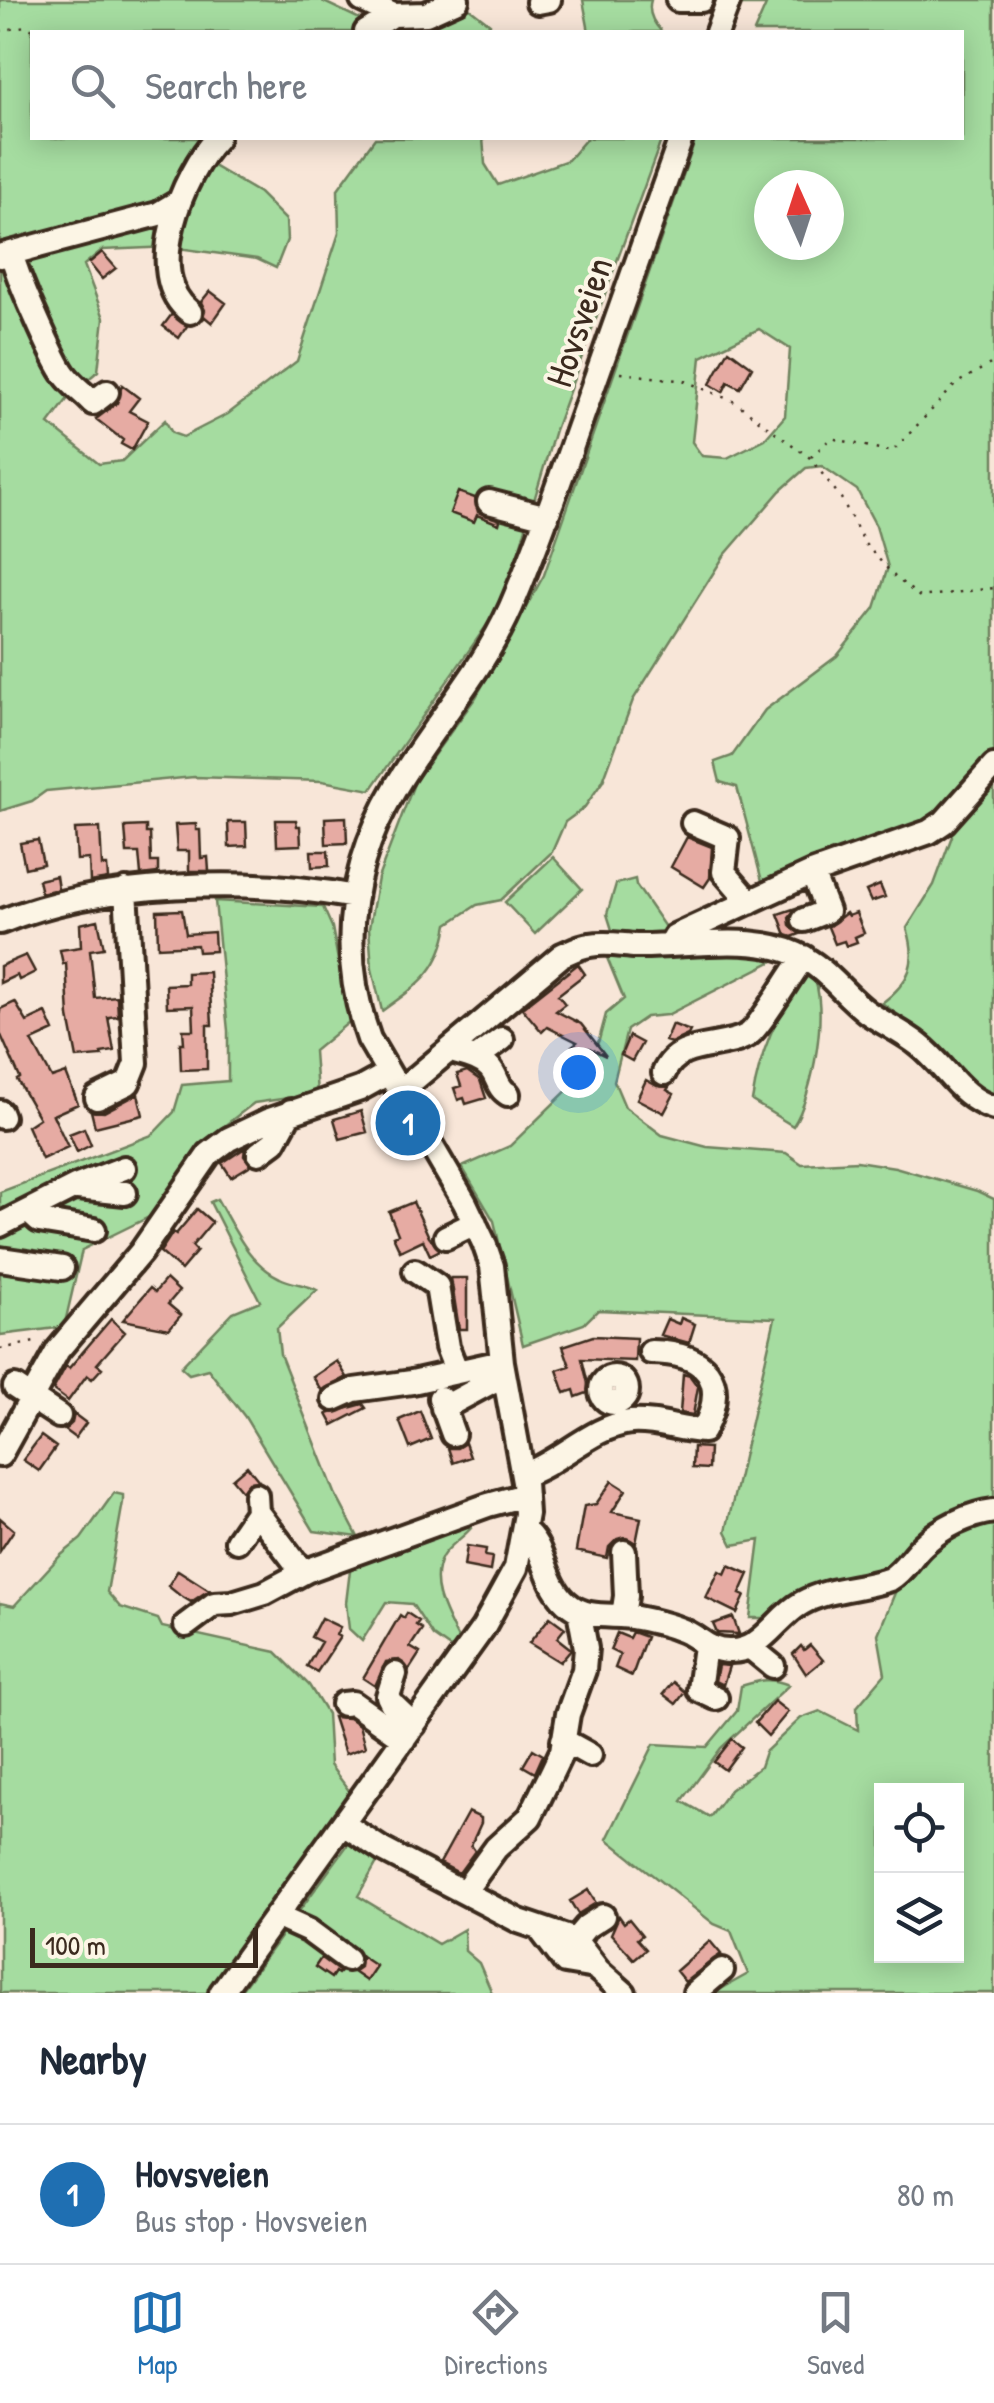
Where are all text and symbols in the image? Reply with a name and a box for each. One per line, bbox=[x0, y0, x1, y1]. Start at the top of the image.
search box bbox=[30, 30, 964, 140]
icon: search bbox=[65, 58, 120, 113]
text: Search here bbox=[145, 59, 307, 111]
north arrow bbox=[754, 170, 844, 260]
street label: Hovsveien bbox=[532, 250, 624, 394]
your location bbox=[553, 1047, 604, 1098]
pin: 1 bbox=[376, 1086, 440, 1160]
map controls bbox=[874, 1783, 964, 1963]
button: locate bbox=[874, 1783, 964, 1873]
button: layers bbox=[874, 1873, 964, 1963]
scale bar bbox=[30, 1923, 258, 1968]
text: 100 m bbox=[45, 1926, 106, 1964]
text: Nearby bbox=[40, 2030, 147, 2087]
text: Hovsveien bbox=[135, 2147, 269, 2199]
text: 1 bbox=[67, 2173, 78, 2216]
text: 80 m bbox=[897, 2173, 954, 2216]
text: Bus stop · Hovsveien bbox=[135, 2199, 368, 2242]
tab: Map bbox=[130, 2285, 185, 2383]
tab: Directions bbox=[444, 2285, 547, 2383]
tab: Saved bbox=[807, 2285, 864, 2383]

